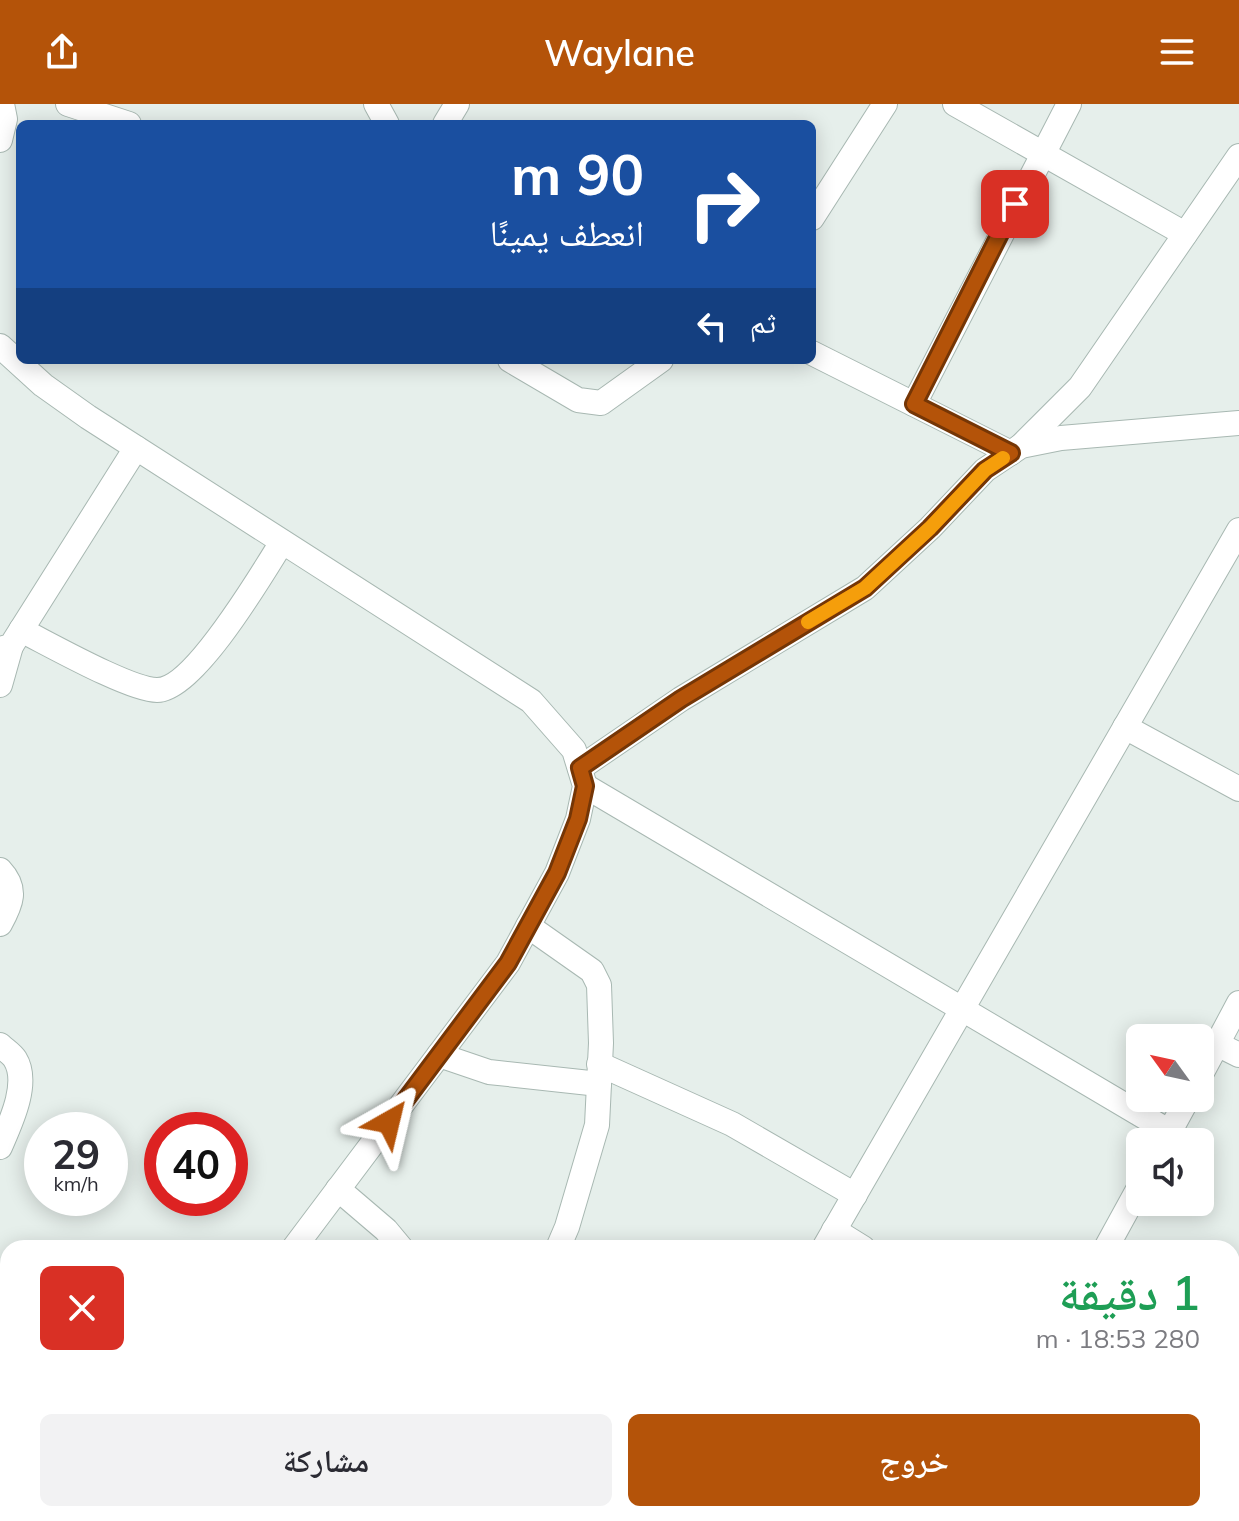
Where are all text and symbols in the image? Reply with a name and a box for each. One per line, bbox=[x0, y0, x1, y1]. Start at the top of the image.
icon: share bbox=[40, 30, 84, 74]
text: Waylane bbox=[544, 30, 695, 75]
icon: menu bbox=[1155, 30, 1199, 74]
text: 90 m bbox=[511, 139, 644, 209]
icon: right bbox=[672, 152, 776, 256]
pin bbox=[981, 170, 1049, 238]
icon: arrive bbox=[993, 182, 1037, 226]
text: انعطف يمينًا bbox=[489, 210, 644, 255]
text: ثم bbox=[750, 303, 776, 341]
icon: left bbox=[690, 304, 734, 348]
north arrow bbox=[1126, 1024, 1214, 1112]
map controls bbox=[1126, 1024, 1214, 1216]
position arrow bbox=[347, 1080, 431, 1164]
speed limit sign: 40 bbox=[144, 1112, 248, 1216]
button: sound bbox=[1126, 1128, 1214, 1216]
text: 29 bbox=[52, 1129, 100, 1179]
text: km/h bbox=[53, 1171, 99, 1196]
text: 1 دقيقة bbox=[1059, 1262, 1200, 1322]
button: close bbox=[40, 1266, 124, 1350]
text: 280 m · 18:53 bbox=[1036, 1322, 1200, 1355]
button: مشاركة bbox=[40, 1414, 612, 1506]
button: خروج bbox=[628, 1414, 1200, 1506]

